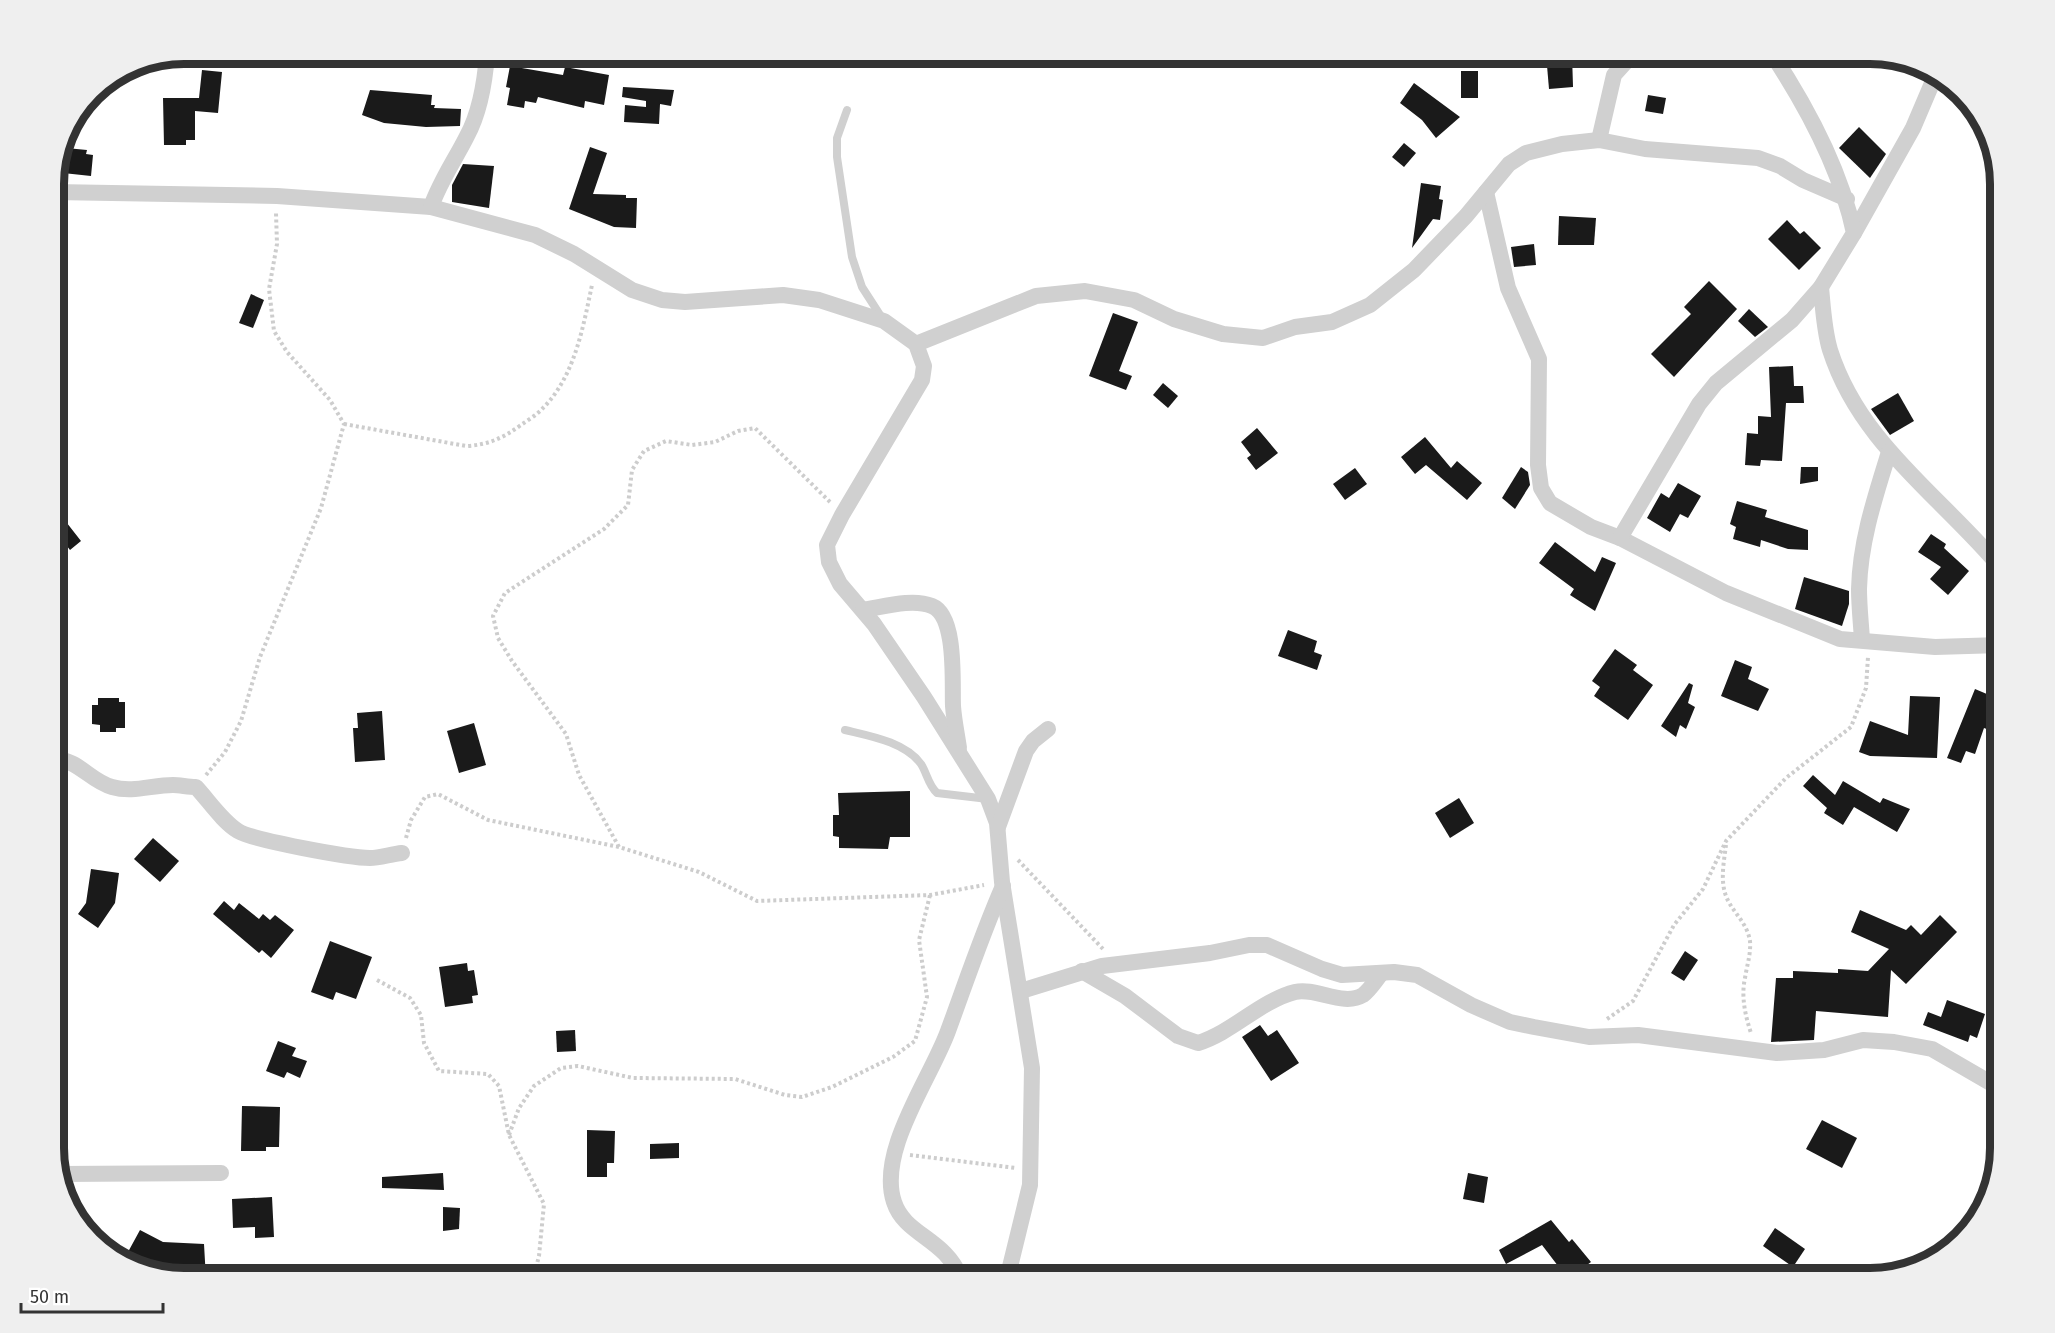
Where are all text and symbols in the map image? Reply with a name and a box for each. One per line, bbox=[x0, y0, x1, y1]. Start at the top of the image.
scale bar bbox=[21, 1276, 164, 1314]
text: 50 m bbox=[30, 1286, 69, 1308]

